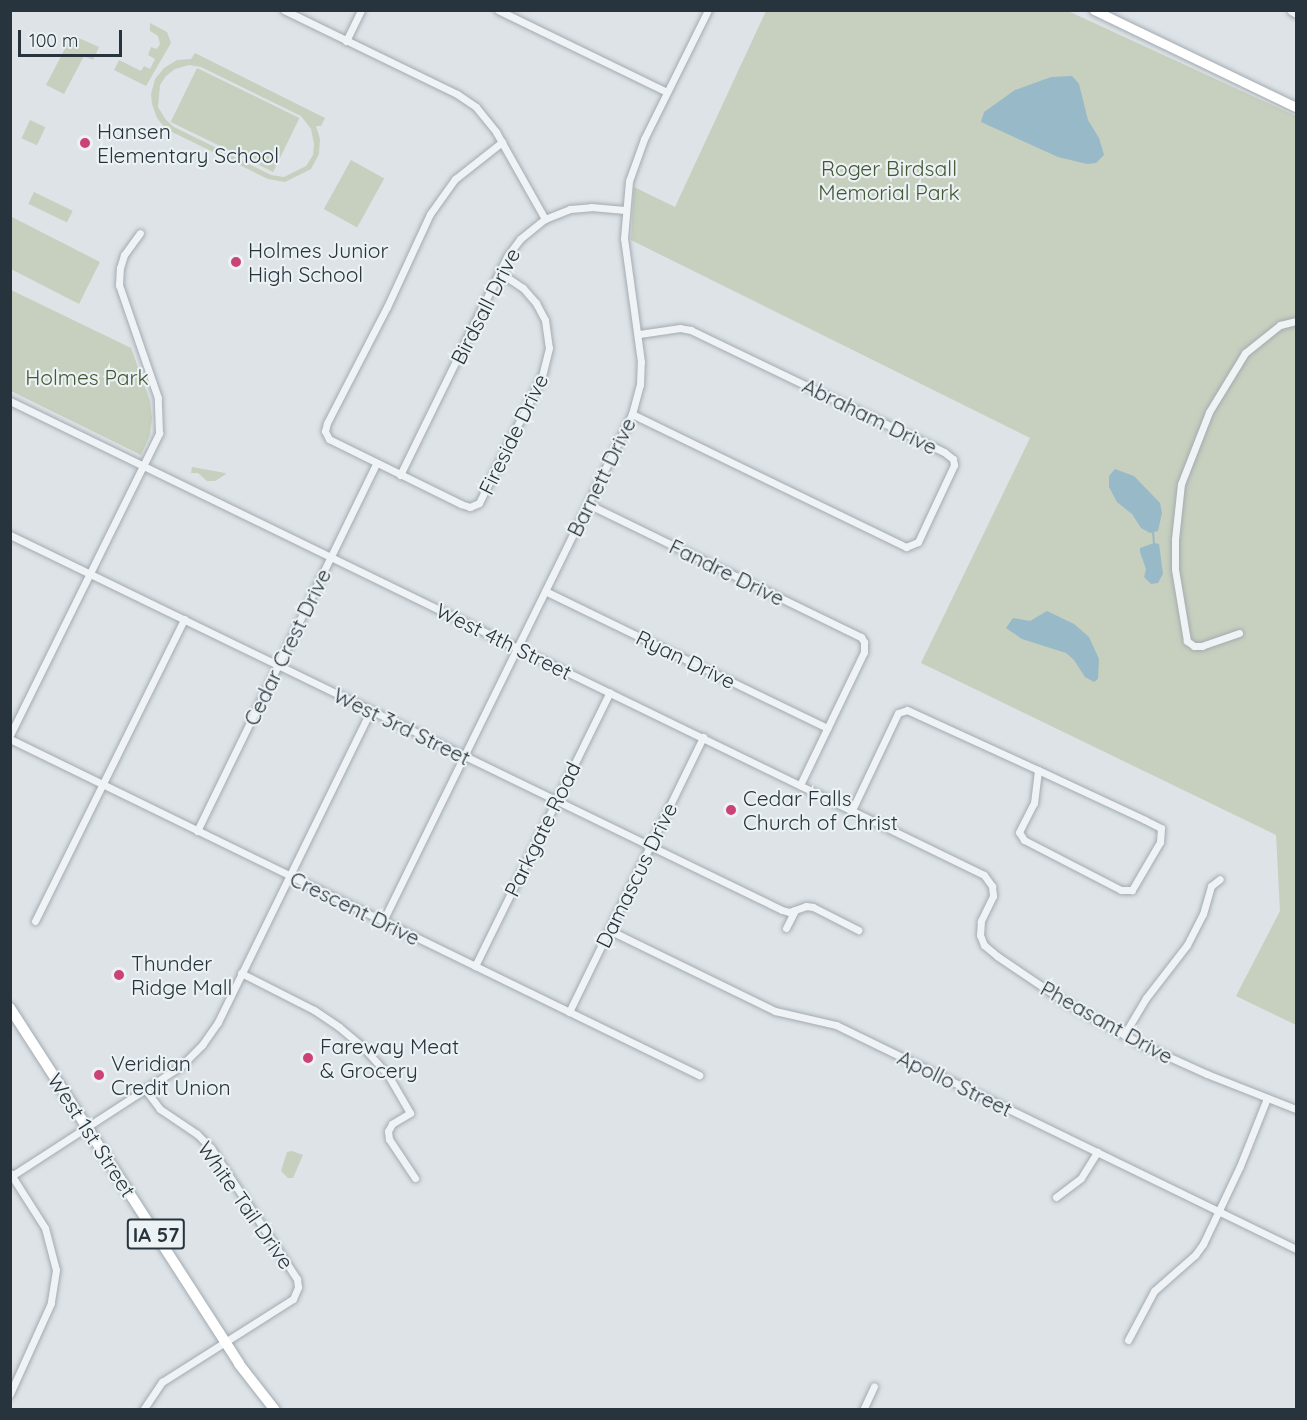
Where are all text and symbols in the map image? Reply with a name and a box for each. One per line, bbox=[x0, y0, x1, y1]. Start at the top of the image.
scale bar bbox=[21, 18, 124, 56]
text: 100 m bbox=[29, 29, 78, 52]
place label: Hansen Elementary School bbox=[97, 118, 279, 168]
marker: Hansen Elementary School bbox=[78, 136, 92, 150]
park label: Roger Birdsall Memorial Park bbox=[818, 155, 960, 205]
place label: Holmes Junior High School bbox=[248, 237, 389, 287]
street label: Birdsall Drive bbox=[445, 244, 525, 368]
marker: Holmes Junior High School bbox=[229, 255, 243, 269]
park label: Holmes Park bbox=[25, 364, 149, 390]
street label: Fireside Drive bbox=[473, 370, 553, 498]
street label: Abraham Drive bbox=[798, 372, 942, 460]
street label: Barnett Drive bbox=[561, 414, 641, 540]
street label: Fandre Drive bbox=[665, 533, 789, 611]
street label: Cedar Crest Drive bbox=[238, 564, 336, 730]
street label: West 4th Street bbox=[432, 597, 576, 685]
street label: Ryan Drive bbox=[632, 624, 740, 694]
street label: West 3rd Street bbox=[330, 682, 474, 770]
street label: Parkgate Road bbox=[498, 757, 586, 901]
place label: Cedar Falls Church of Christ bbox=[743, 785, 898, 835]
street label: Damascus Drive bbox=[590, 798, 682, 952]
marker: Cedar Falls Church of Christ bbox=[724, 803, 738, 817]
street label: Crescent Drive bbox=[286, 866, 424, 950]
place label: Thunder Ridge Mall bbox=[131, 950, 232, 1000]
marker: Thunder Ridge Mall bbox=[112, 968, 126, 982]
street label: Pheasant Drive bbox=[1036, 975, 1178, 1069]
place label: Fareway Meat & Grocery bbox=[320, 1033, 459, 1083]
street label: Apollo Street bbox=[894, 1044, 1016, 1122]
place label: Veridian Credit Union bbox=[111, 1050, 231, 1100]
marker: Fareway Meat & Grocery bbox=[301, 1051, 315, 1065]
street label: West 1st Street bbox=[43, 1068, 141, 1202]
marker: Veridian Credit Union bbox=[92, 1068, 106, 1082]
street label: White Tail Drive bbox=[193, 1136, 299, 1274]
road number: IA 57 bbox=[126, 1217, 186, 1251]

